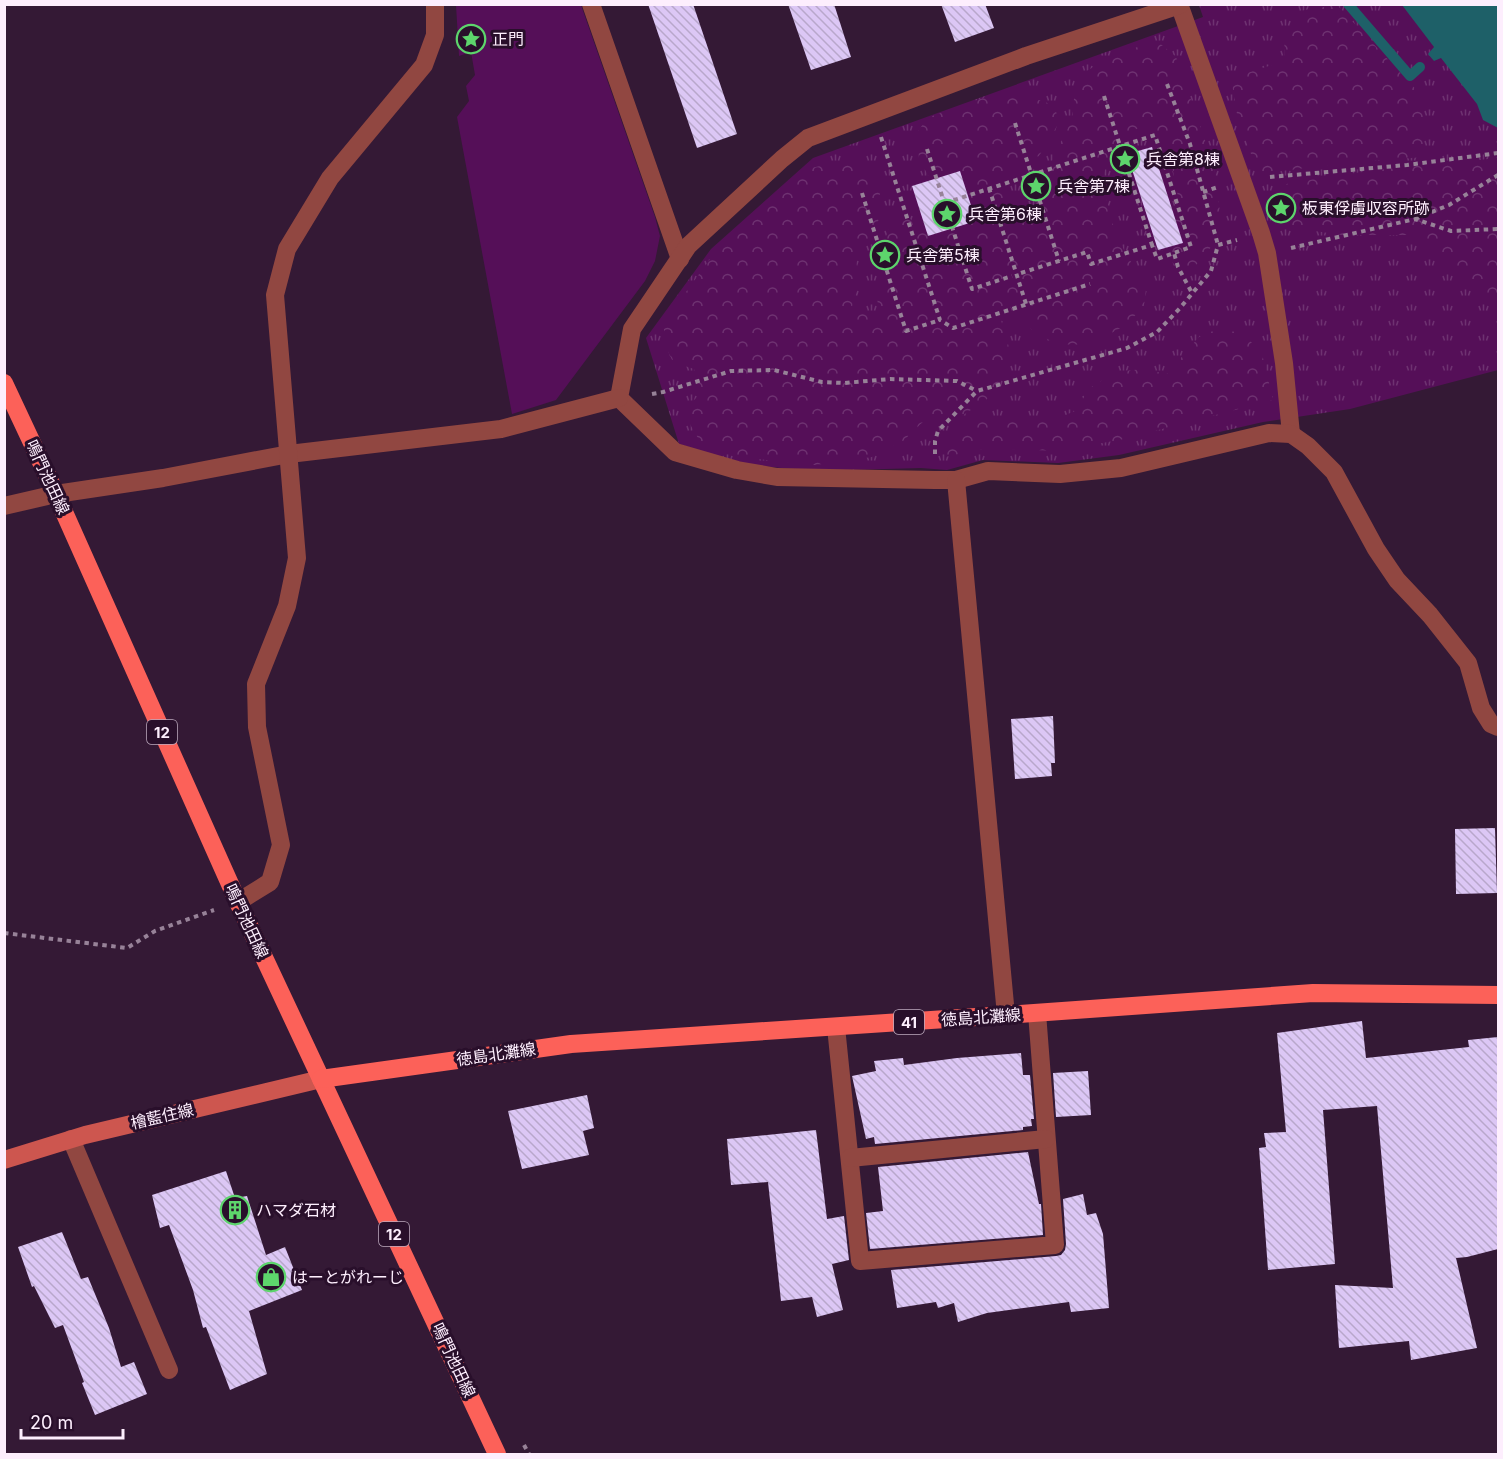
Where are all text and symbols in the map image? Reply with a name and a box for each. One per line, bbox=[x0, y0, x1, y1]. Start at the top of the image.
place icon: 正門 bbox=[455, 23, 487, 55]
place label: 正門 bbox=[492, 29, 524, 49]
place icon: 兵舎第8棟 bbox=[1109, 143, 1141, 175]
place label: 兵舎第8棟 bbox=[1146, 149, 1220, 169]
place icon: 兵舎第7棟 bbox=[1020, 170, 1052, 202]
place label: 兵舎第7棟 bbox=[1057, 176, 1130, 196]
place icon: 板東俘虜収容所跡 bbox=[1265, 192, 1297, 224]
place icon: 兵舎第6棟 bbox=[931, 198, 963, 230]
place label: 板東俘虜収容所跡 bbox=[1302, 198, 1430, 218]
place label: 兵舎第6棟 bbox=[968, 204, 1042, 224]
place icon: 兵舎第5棟 bbox=[869, 239, 901, 271]
place label: 兵舎第5棟 bbox=[906, 245, 980, 265]
street label: 鳴門池田線 bbox=[22, 437, 74, 517]
road number: 12 bbox=[147, 720, 177, 744]
street label: 鳴門池田線 bbox=[221, 881, 273, 961]
street label: 徳島北灘線 bbox=[940, 1004, 1022, 1030]
road number: 41 bbox=[894, 1010, 924, 1034]
street label: 徳島北灘線 bbox=[455, 1039, 537, 1069]
street label: 檜藍住線 bbox=[129, 1099, 195, 1133]
building icon: ハマダ石材 bbox=[219, 1194, 251, 1226]
place label: ハマダ石材 bbox=[256, 1200, 336, 1220]
road number: 12 bbox=[379, 1222, 409, 1246]
shop icon: はーとがれーじ bbox=[255, 1261, 287, 1293]
place label: はーとがれーじ bbox=[292, 1267, 404, 1287]
street label: 鳴門池田線 bbox=[428, 1320, 480, 1400]
scale bar bbox=[21, 1402, 123, 1440]
text: 20 m bbox=[30, 1412, 73, 1433]

